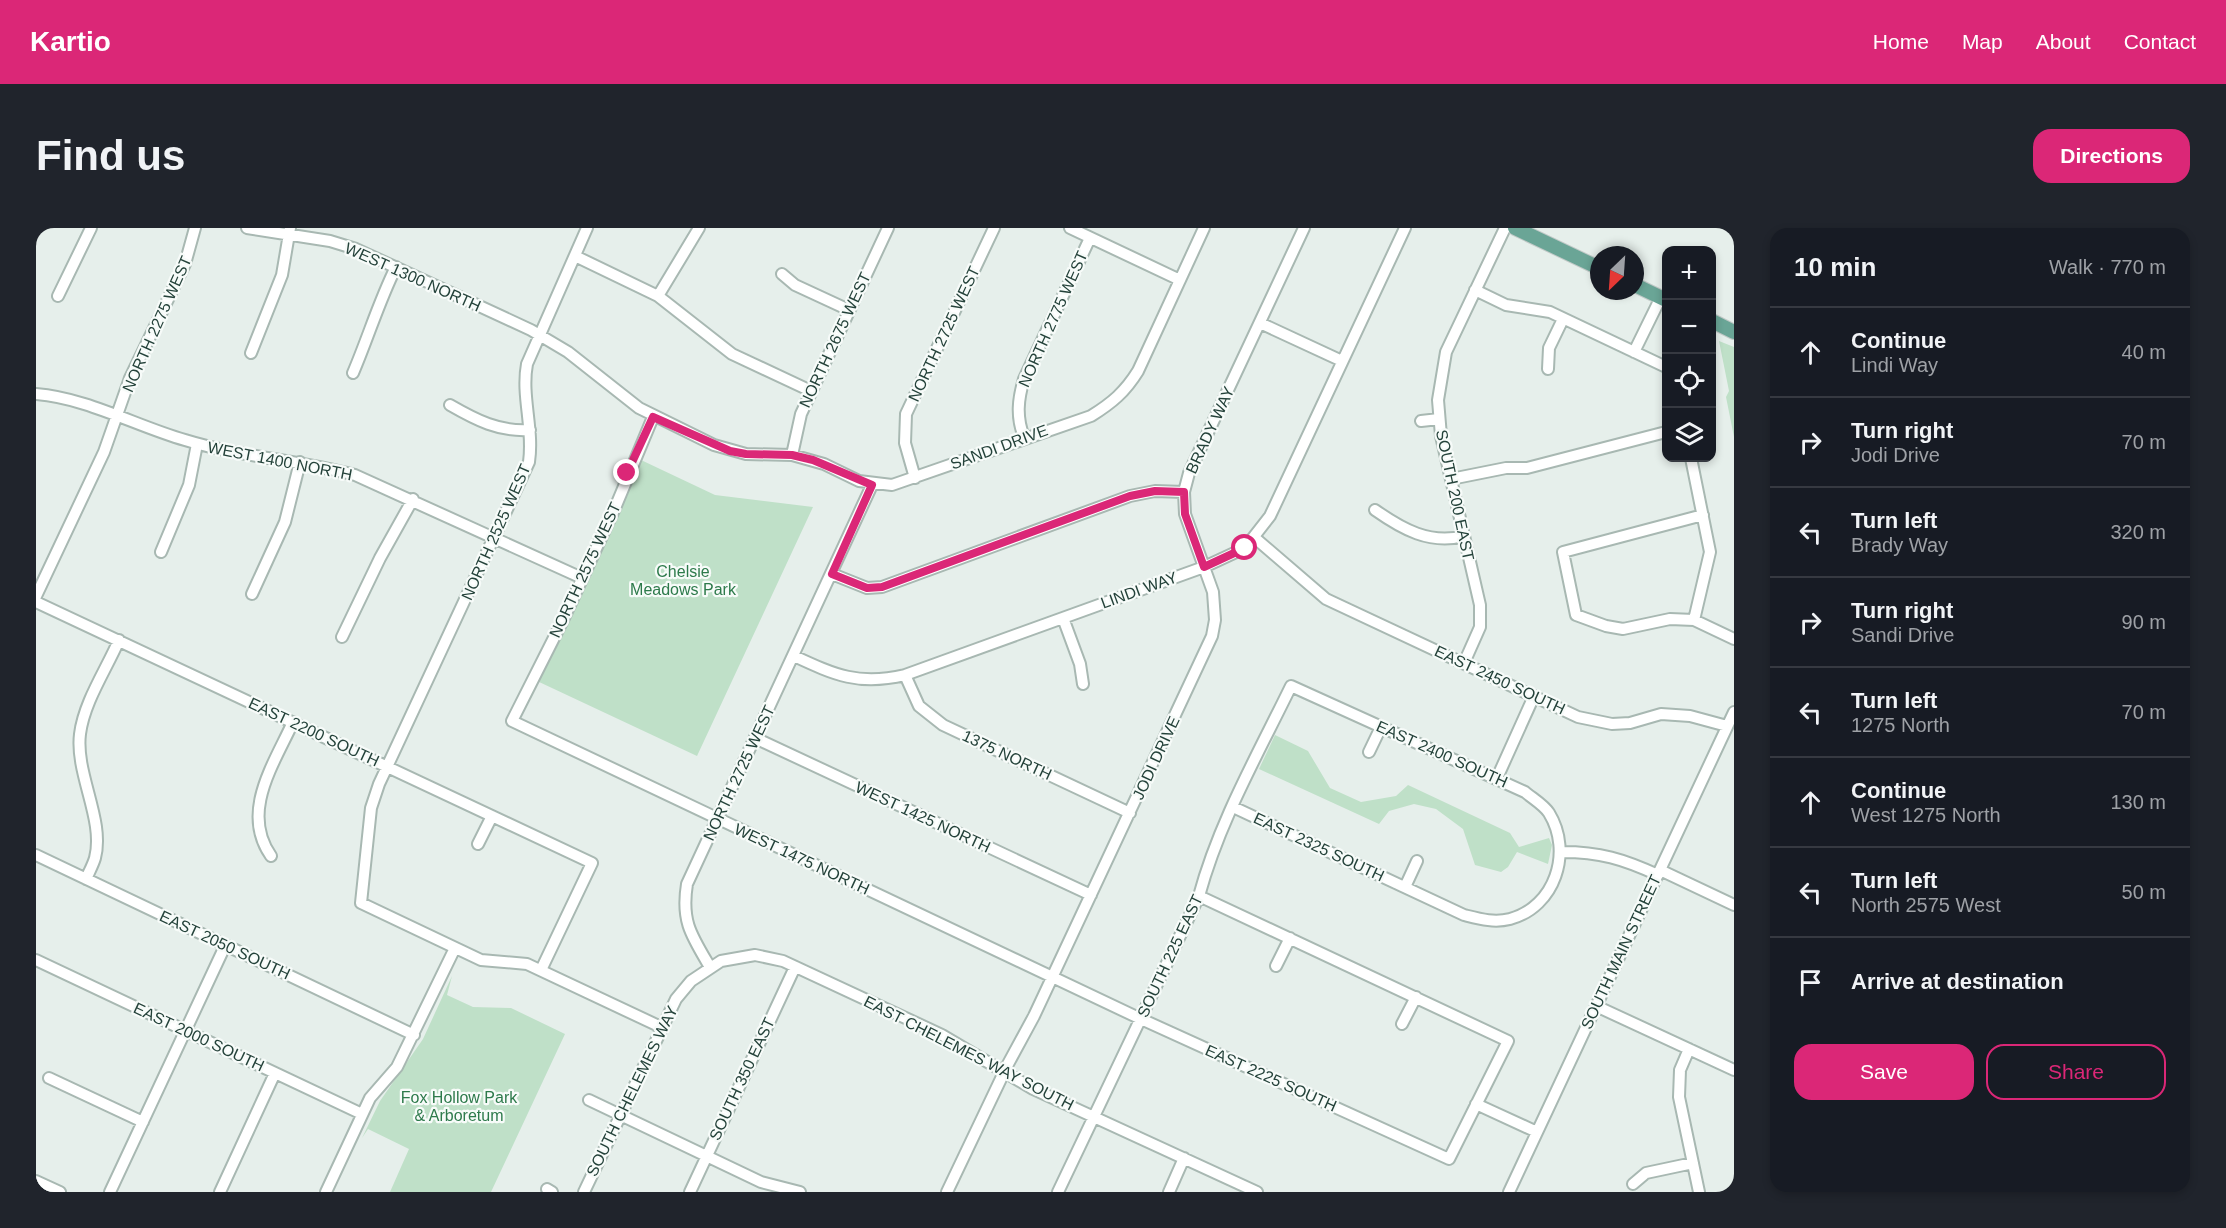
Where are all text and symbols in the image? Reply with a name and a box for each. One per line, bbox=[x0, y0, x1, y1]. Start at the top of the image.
text: Kartio bbox=[30, 26, 111, 57]
text: Home bbox=[1873, 30, 1929, 53]
text: Map bbox=[1962, 30, 2003, 53]
text: About bbox=[2036, 30, 2091, 53]
text: Contact bbox=[2124, 30, 2196, 53]
button: Directions bbox=[2033, 129, 2190, 183]
text: Find us bbox=[36, 132, 185, 179]
street label: WEST 1300 NORTH bbox=[342, 239, 484, 315]
north arrow bbox=[1590, 246, 1644, 300]
map controls bbox=[1662, 246, 1716, 462]
button: + bbox=[1662, 246, 1716, 300]
street label: NORTH 2775 WEST bbox=[1015, 248, 1091, 390]
text: 10 min bbox=[1794, 252, 1876, 282]
street label: NORTH 2275 WEST bbox=[119, 253, 195, 395]
text: Walk · 770 m bbox=[2049, 256, 2166, 278]
street label: NORTH 2725 WEST bbox=[905, 263, 983, 404]
street label: NORTH 2675 WEST bbox=[796, 269, 874, 410]
button: − bbox=[1662, 300, 1716, 354]
text: Continue bbox=[1851, 328, 1946, 353]
icon: ahead bbox=[1794, 336, 1827, 369]
text: 40 m bbox=[2122, 341, 2166, 363]
button: locate bbox=[1662, 354, 1716, 408]
text: Lindi Way bbox=[1851, 354, 1938, 376]
street label: BRADY WAY bbox=[1182, 384, 1238, 476]
button: layers bbox=[1662, 408, 1716, 462]
text: Turn right bbox=[1851, 418, 1953, 443]
street label: SANDI DRIVE bbox=[948, 422, 1050, 472]
icon: right bbox=[1794, 426, 1827, 459]
street label: SOUTH 200 EAST bbox=[1433, 428, 1477, 562]
text: 70 m bbox=[2122, 431, 2166, 453]
street label: WEST 1400 NORTH bbox=[206, 439, 354, 483]
text: Jodi Drive bbox=[1851, 444, 1940, 466]
route end bbox=[613, 459, 639, 485]
street label: NORTH 2525 WEST bbox=[458, 461, 534, 603]
street label: NORTH 2575 WEST bbox=[546, 499, 624, 640]
text: Turn left bbox=[1851, 508, 1937, 533]
icon: left bbox=[1794, 516, 1827, 549]
text: 320 m bbox=[2110, 521, 2166, 543]
route start bbox=[1231, 534, 1257, 560]
text: Brady Way bbox=[1851, 534, 1948, 556]
park label: Chelsie Meadows Park bbox=[630, 563, 737, 598]
street label: LINDI WAY bbox=[1098, 568, 1180, 612]
text: Turn right bbox=[1851, 598, 1953, 623]
icon: right bbox=[1794, 606, 1827, 639]
text: 90 m bbox=[2122, 611, 2166, 633]
text: Sandi Drive bbox=[1851, 624, 1954, 646]
street label: EAST 2450 SOUTH bbox=[1432, 642, 1568, 718]
text: Turn left bbox=[1851, 688, 1937, 713]
street label: EAST 2200 SOUTH bbox=[246, 694, 382, 770]
icon: left bbox=[1794, 696, 1827, 729]
text: 70 m bbox=[2122, 701, 2166, 723]
street label: NORTH 2725 WEST bbox=[700, 702, 778, 843]
street label: JODI DRIVE bbox=[1129, 714, 1183, 802]
text: 1275 North bbox=[1851, 714, 1950, 736]
street label: EAST 2400 SOUTH bbox=[1374, 717, 1510, 791]
street label: 1375 NORTH bbox=[960, 727, 1054, 783]
street label: WEST 1425 NORTH bbox=[853, 778, 993, 856]
text: Continue bbox=[1851, 778, 1946, 803]
icon: ahead bbox=[1794, 786, 1827, 819]
text: 130 m bbox=[2110, 791, 2166, 813]
text: West 1275 North bbox=[1851, 804, 2001, 826]
street label: EAST 2325 SOUTH bbox=[1251, 809, 1387, 885]
street label: WEST 1475 NORTH bbox=[732, 820, 872, 898]
text: Turn left bbox=[1851, 868, 1937, 893]
street label: SOUTH MAIN STREET bbox=[1578, 872, 1664, 1032]
icon: left bbox=[1794, 876, 1827, 909]
text: 50 m bbox=[2122, 881, 2166, 903]
street label: SOUTH 225 EAST bbox=[1134, 892, 1206, 1020]
text: North 2575 West bbox=[1851, 894, 2001, 916]
street label: EAST 2050 SOUTH bbox=[157, 907, 293, 983]
icon: arrive bbox=[1794, 966, 1827, 999]
text: Arrive at destination bbox=[1851, 969, 2064, 994]
street label: EAST CHELEMES WAY SOUTH bbox=[861, 992, 1077, 1114]
street label: EAST 2000 SOUTH bbox=[131, 999, 267, 1075]
street label: SOUTH CHELEMES WAY bbox=[583, 1003, 681, 1179]
street label: SOUTH 350 EAST bbox=[706, 1015, 778, 1143]
street label: EAST 2225 SOUTH bbox=[1203, 1041, 1339, 1115]
button: Save bbox=[1794, 1044, 1974, 1100]
button: Share bbox=[1986, 1044, 2166, 1100]
park label: Fox Hollow Park & Arboretum bbox=[401, 1089, 518, 1124]

